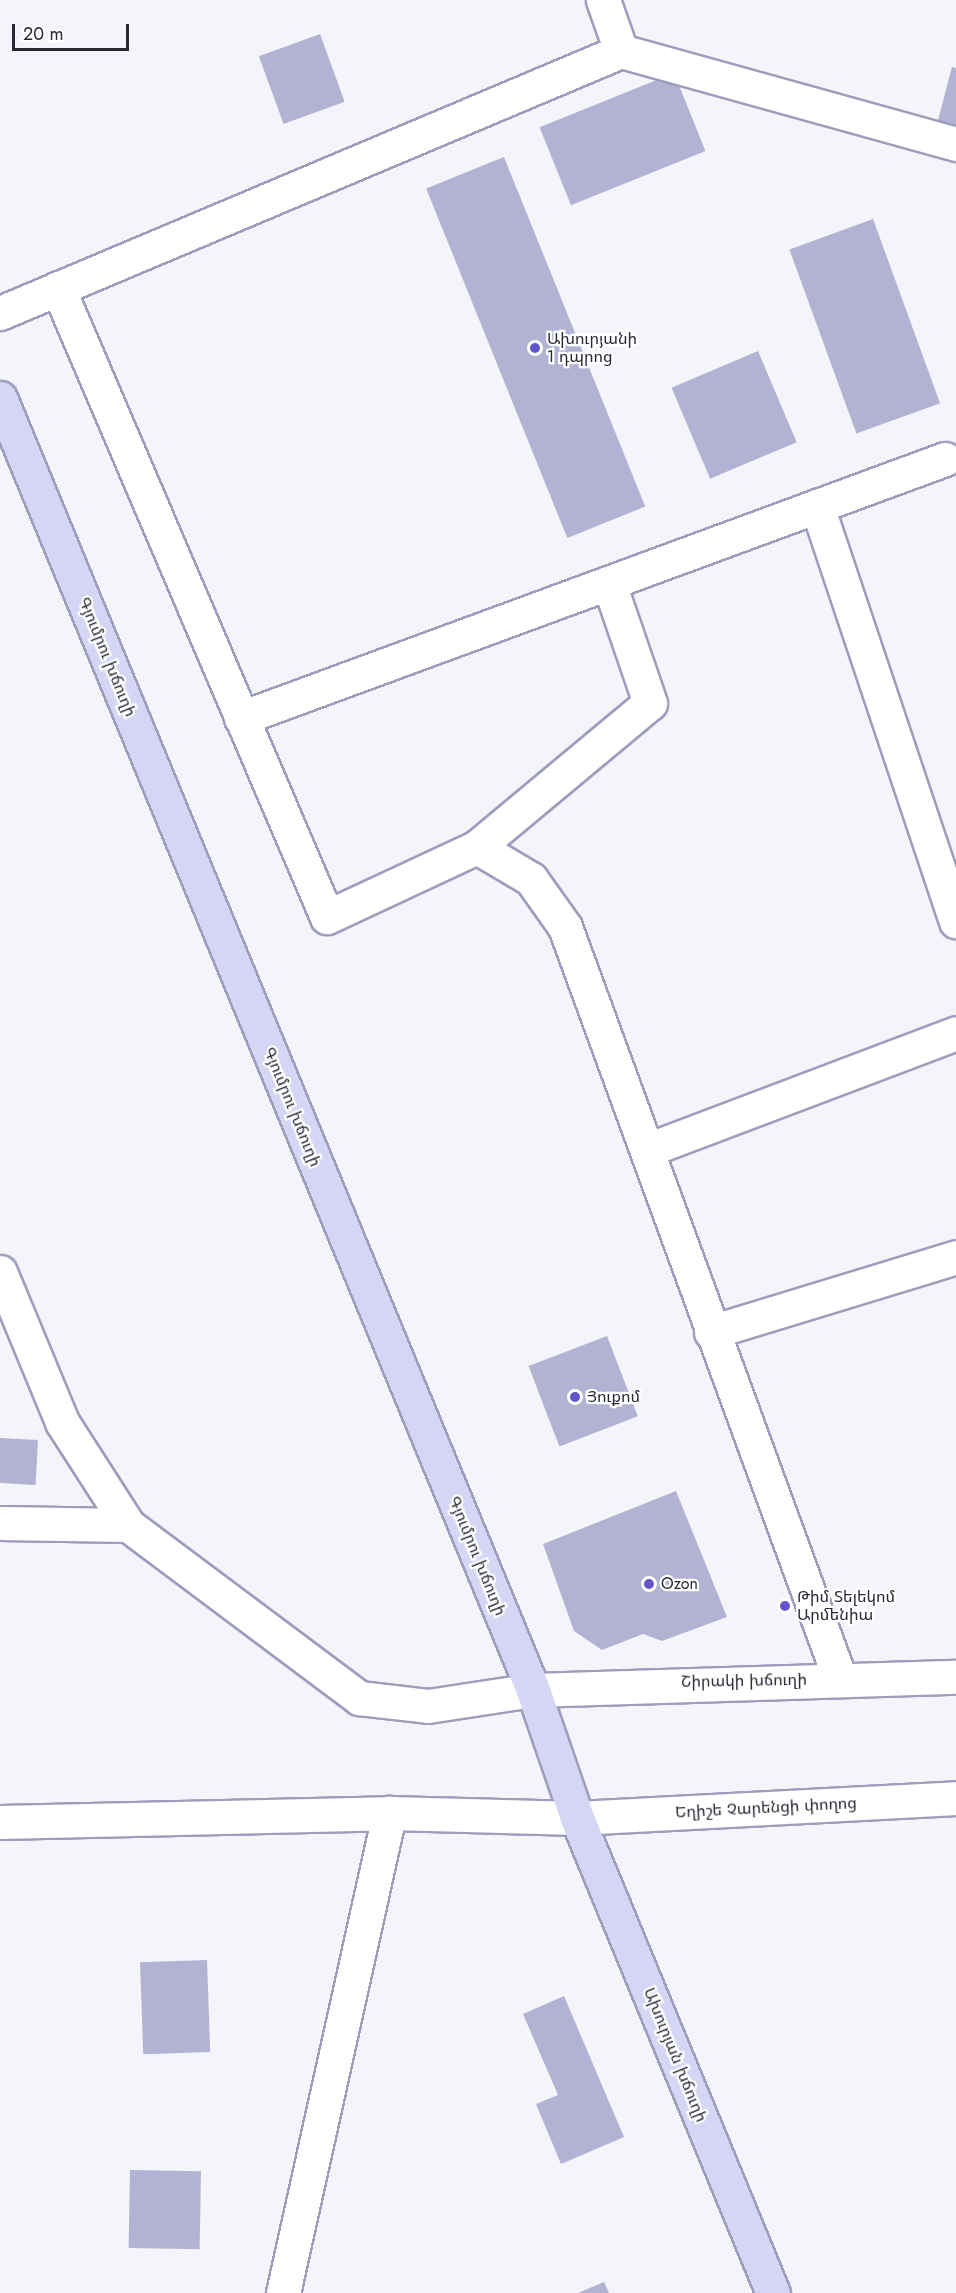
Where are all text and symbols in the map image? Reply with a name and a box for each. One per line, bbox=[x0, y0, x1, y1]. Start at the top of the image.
scale bar bbox=[15, 12, 132, 50]
text: 20 m bbox=[23, 21, 63, 47]
place label: Ախուրյանի 1 դպրոց bbox=[547, 329, 637, 367]
marker: Ախուրյանի 1 դպրոց bbox=[528, 341, 542, 355]
street label: Գյումրու խճուղի bbox=[74, 594, 140, 720]
street label: Գյումրու խճուղի bbox=[259, 1044, 325, 1170]
place label: Յուքոմ bbox=[587, 1387, 640, 1407]
marker: Յուքոմ bbox=[568, 1390, 582, 1404]
street label: Գյումրու խճուղի bbox=[444, 1493, 510, 1619]
place label: Ozon bbox=[661, 1574, 698, 1594]
marker: Ozon bbox=[642, 1577, 656, 1591]
place label: Թիմ Տելեկոմ Արմենիա bbox=[797, 1587, 895, 1625]
marker: Թիմ Տելեկոմ Արմենիա bbox=[778, 1599, 792, 1613]
street label: Շիրակի խճուղի bbox=[681, 1670, 807, 1692]
street label: Եղիշե Չարենցի փողոց bbox=[675, 1794, 857, 1822]
street label: Ախուրյան խճուղի bbox=[639, 1985, 711, 2125]

